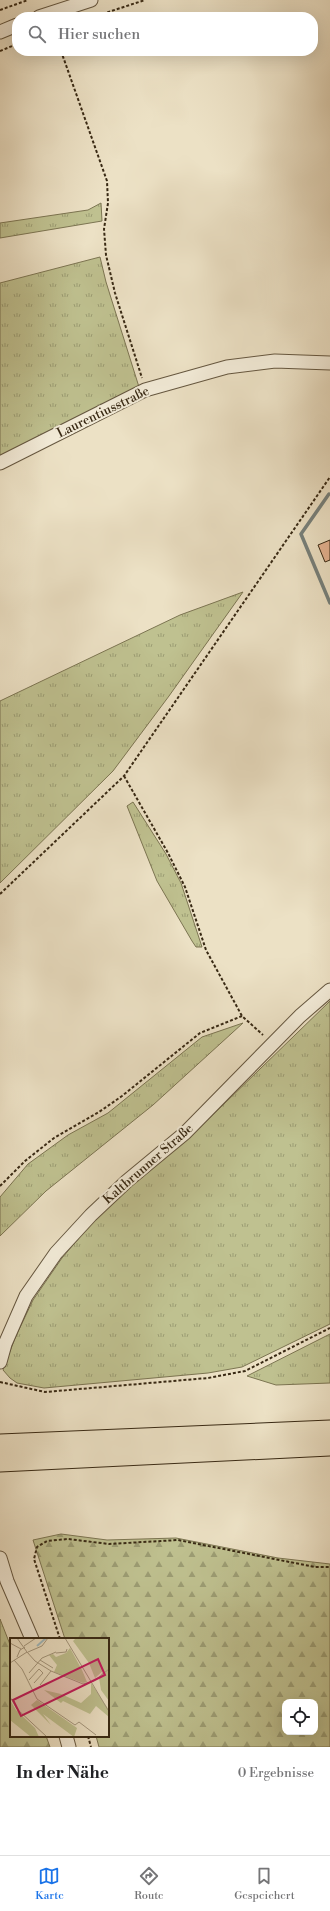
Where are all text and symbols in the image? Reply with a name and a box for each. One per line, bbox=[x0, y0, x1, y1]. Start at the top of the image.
search box bbox=[12, 12, 318, 56]
icon: search bbox=[26, 23, 48, 45]
text: Hier suchen bbox=[58, 25, 140, 44]
street label: Laurentiusstraße bbox=[54, 383, 152, 441]
street label: Kaltbrunner Straße bbox=[100, 1120, 197, 1208]
inset map bbox=[10, 1638, 109, 1737]
map controls bbox=[282, 1699, 318, 1735]
button: locate bbox=[282, 1699, 318, 1735]
text: In der Nähe bbox=[16, 1762, 109, 1784]
text: 0 Ergebnisse bbox=[238, 1765, 314, 1781]
tab: Karte bbox=[35, 1865, 64, 1903]
tab: Route bbox=[134, 1865, 164, 1903]
tab: Gespeichert bbox=[234, 1865, 295, 1903]

